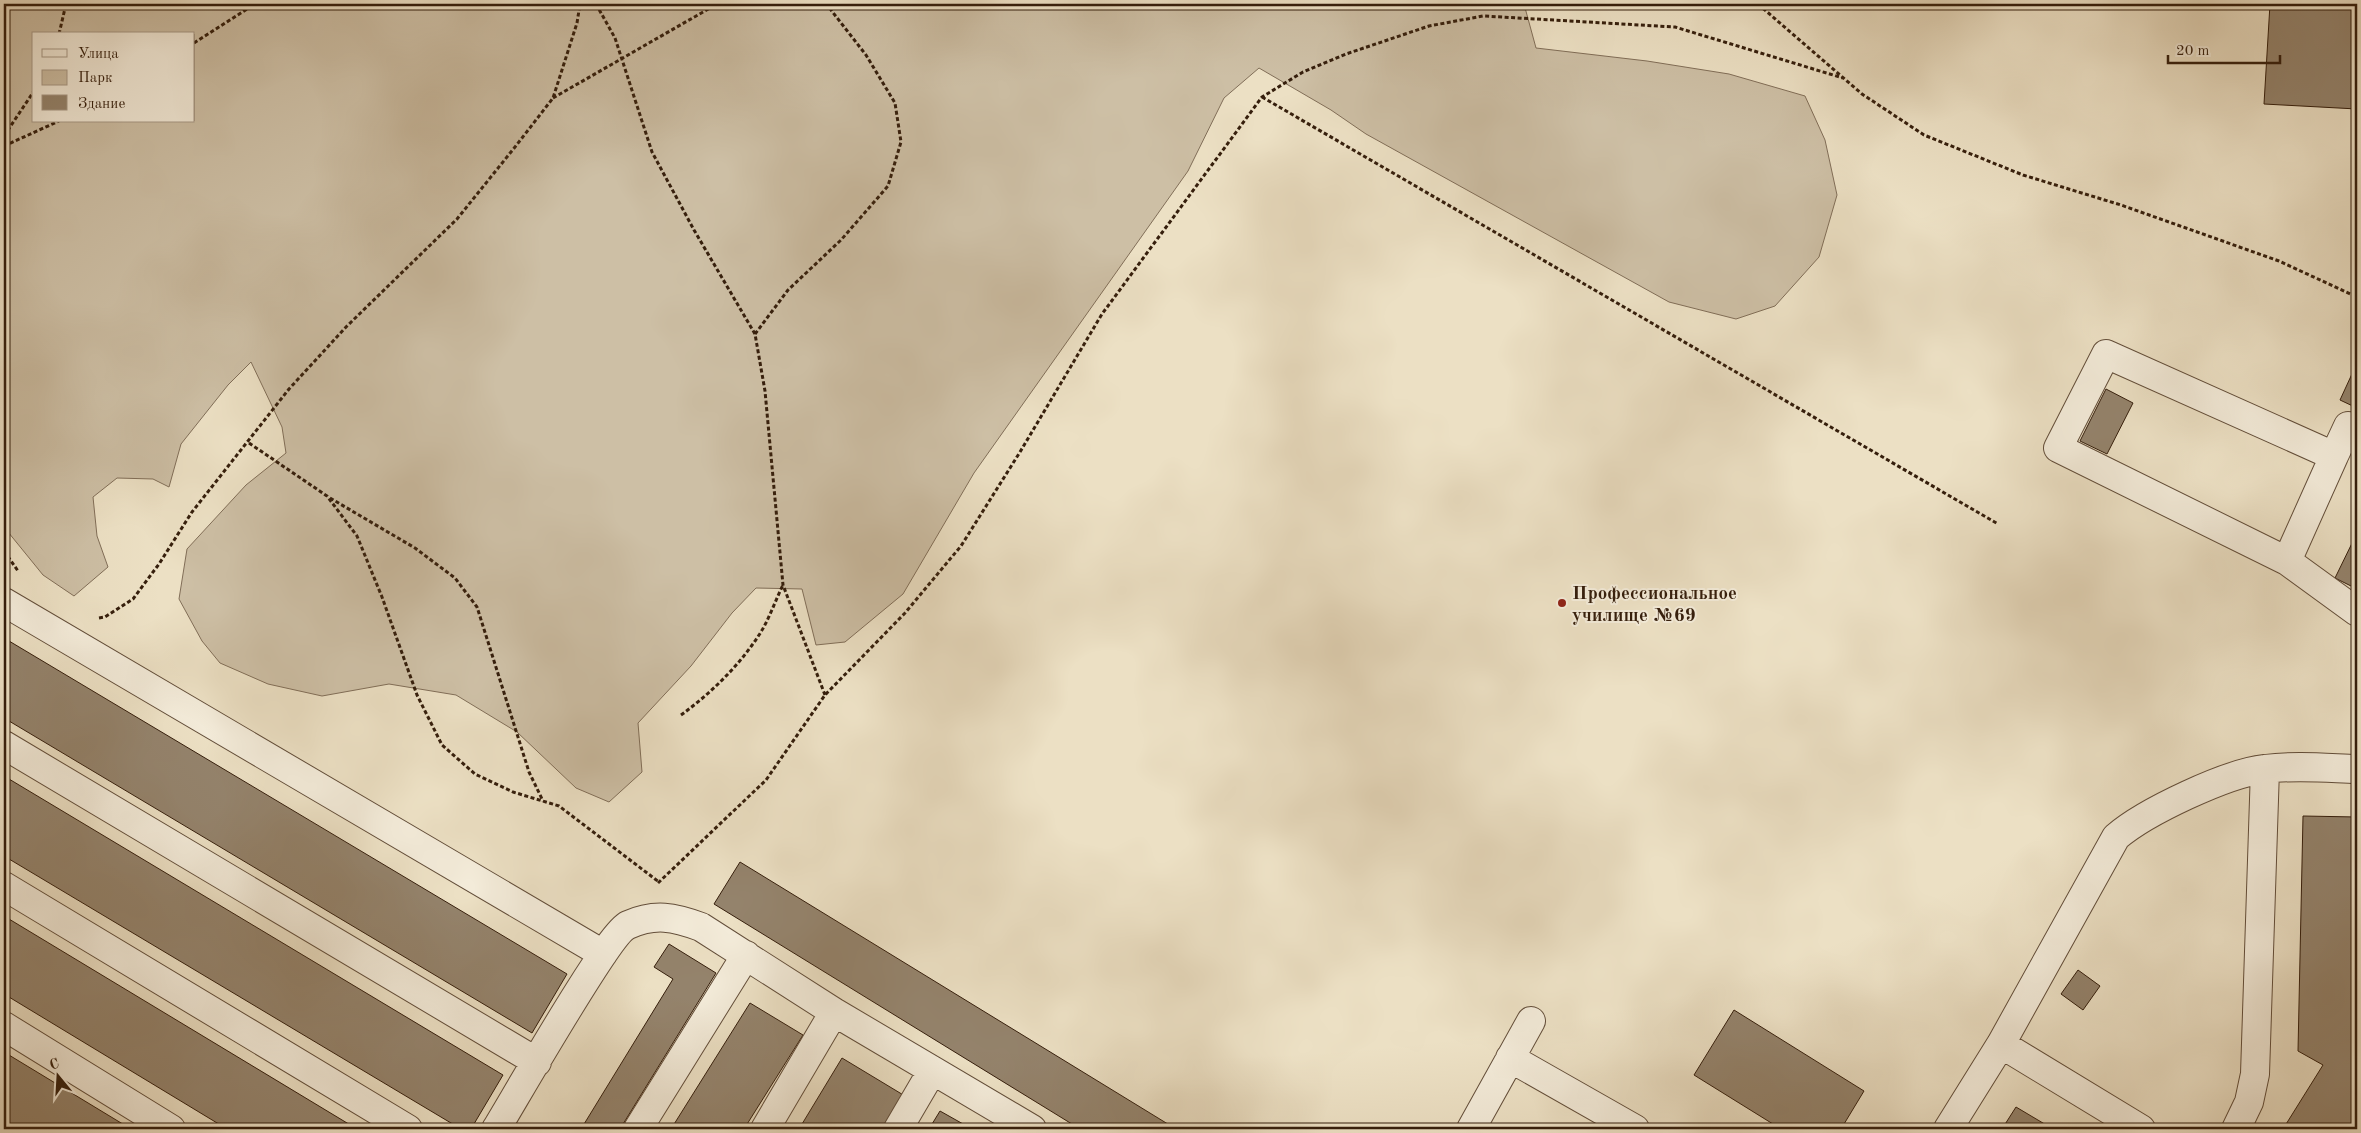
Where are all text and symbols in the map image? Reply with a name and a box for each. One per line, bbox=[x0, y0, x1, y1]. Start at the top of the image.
legend bbox=[32, 32, 195, 122]
scale bar bbox=[2168, 32, 2281, 64]
text: 20 m bbox=[2176, 44, 2210, 59]
text: Улица bbox=[78, 47, 119, 62]
text: Парк bbox=[78, 71, 113, 86]
text: Здание bbox=[78, 97, 125, 112]
place label: Профессиональное училище №69 bbox=[1572, 585, 1737, 626]
marker: Профессиональное училище №69 bbox=[1556, 597, 1568, 609]
north arrow bbox=[32, 1050, 82, 1100]
text: С bbox=[48, 1057, 61, 1073]

